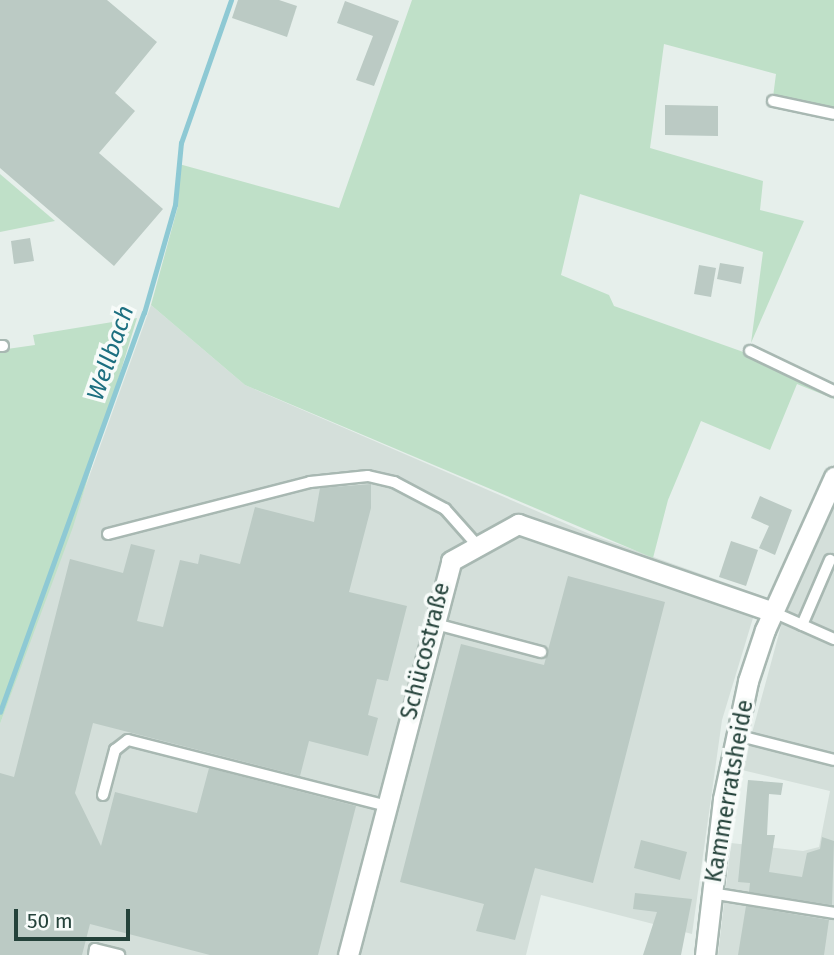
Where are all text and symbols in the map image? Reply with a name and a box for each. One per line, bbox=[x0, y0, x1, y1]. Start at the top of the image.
water label: Wellbach bbox=[81, 302, 141, 404]
street label: Schücostraße bbox=[395, 580, 455, 722]
street label: Kammerratsheide bbox=[699, 697, 759, 885]
scale bar bbox=[18, 895, 133, 939]
text: 50 m bbox=[27, 908, 73, 934]

